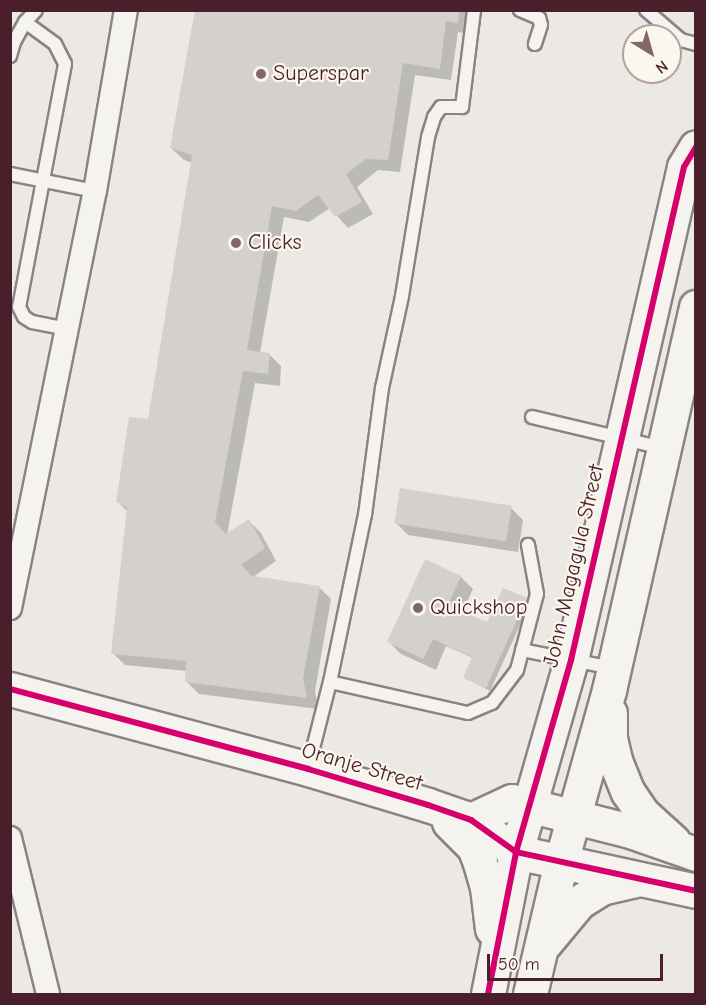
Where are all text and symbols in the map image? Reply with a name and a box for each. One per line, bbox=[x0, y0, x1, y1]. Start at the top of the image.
north arrow bbox=[622, 24, 682, 84]
text: N bbox=[652, 56, 671, 77]
place label: Superspar bbox=[273, 61, 369, 87]
marker: Superspar bbox=[254, 67, 268, 81]
place label: Clicks bbox=[248, 230, 302, 256]
marker: Clicks bbox=[229, 236, 243, 250]
street label: John Magagula Street bbox=[538, 462, 610, 670]
place label: Quickshop bbox=[430, 595, 527, 621]
marker: Quickshop bbox=[411, 601, 425, 615]
street label: Oranje Street bbox=[298, 737, 426, 797]
scale bar bbox=[490, 942, 666, 980]
text: 50 m bbox=[498, 954, 540, 975]

